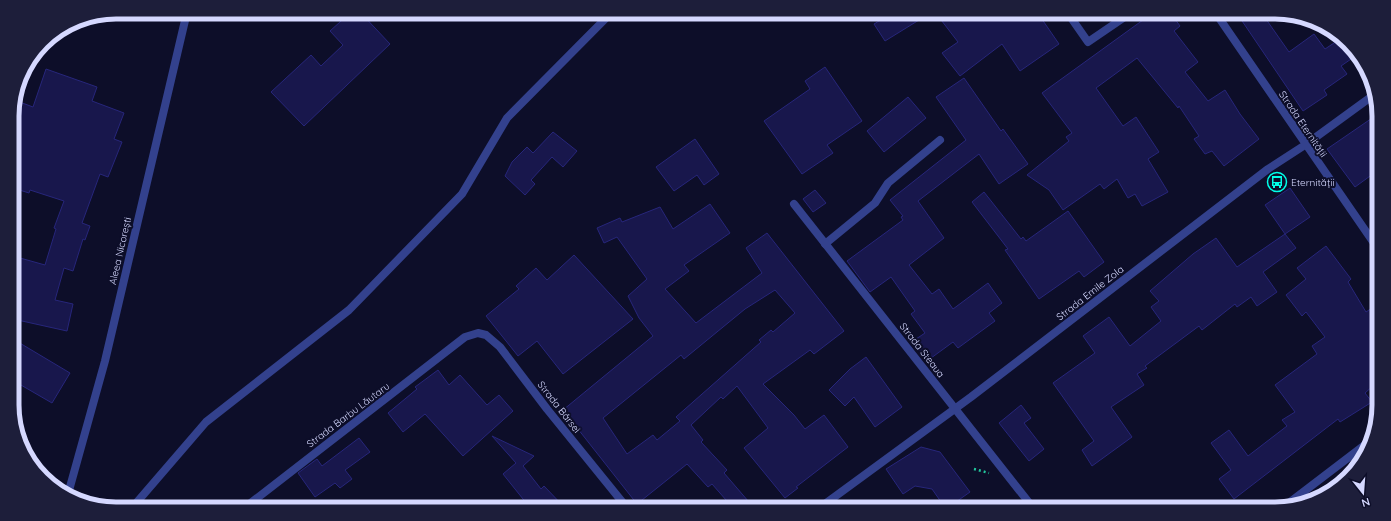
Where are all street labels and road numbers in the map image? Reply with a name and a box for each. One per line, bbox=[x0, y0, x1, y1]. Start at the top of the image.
street label: Strada Eternității bbox=[1276, 88, 1330, 160]
street label: Aleea Nicorești bbox=[106, 216, 134, 286]
street label: Strada Emile Zola bbox=[1054, 263, 1126, 323]
street label: Strada Steaua bbox=[897, 320, 947, 380]
street label: Strada Bârsei bbox=[535, 378, 583, 436]
street label: Strada Barbu Lăutaru bbox=[304, 380, 392, 450]

